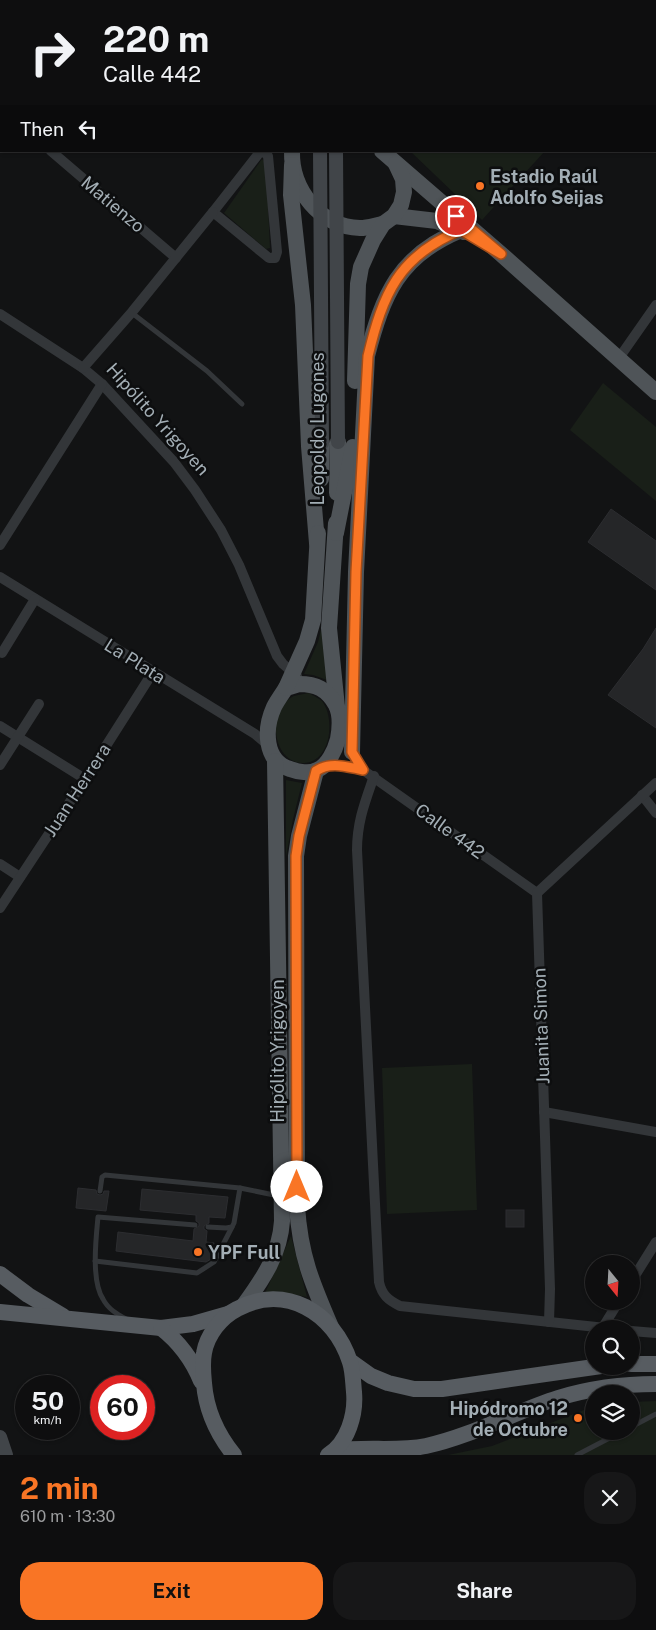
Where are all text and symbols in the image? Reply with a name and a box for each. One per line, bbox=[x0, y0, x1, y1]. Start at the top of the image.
text: 220 m bbox=[103, 19, 209, 60]
icon: right bbox=[20, 20, 85, 85]
text: Calle 442 bbox=[103, 61, 201, 87]
icon: left bbox=[74, 115, 102, 143]
text: Then bbox=[20, 118, 64, 140]
place label: Estadio Raúl Adolfo Seijas bbox=[490, 166, 603, 208]
street label: Matienzo bbox=[77, 171, 149, 237]
marker: Estadio Raúl Adolfo Seijas bbox=[474, 180, 486, 192]
pin bbox=[435, 195, 477, 237]
icon: arrive bbox=[442, 202, 470, 230]
street label: Leopoldo Lugones bbox=[307, 352, 328, 506]
street label: Hipólito Yrigoyen bbox=[102, 359, 214, 479]
street label: La Plata bbox=[101, 634, 169, 688]
street label: Juan Herrera bbox=[39, 739, 115, 841]
street label: Calle 442 bbox=[411, 799, 489, 863]
street label: Juanita Simon bbox=[528, 968, 554, 1084]
street label: Hipólito Yrigoyen bbox=[267, 979, 288, 1123]
position arrow bbox=[270, 1160, 322, 1212]
place label: YPF Full bbox=[208, 1242, 280, 1263]
marker: YPF Full bbox=[192, 1246, 204, 1258]
north arrow bbox=[585, 1255, 640, 1310]
map controls bbox=[585, 1255, 640, 1440]
button: search bbox=[585, 1320, 640, 1375]
speed limit sign: 60 bbox=[90, 1375, 155, 1440]
button: layers bbox=[585, 1385, 640, 1440]
text: 50 bbox=[31, 1386, 64, 1416]
place label: Hipódromo 12 de Octubre bbox=[450, 1398, 568, 1440]
marker: Hipódromo 12 de Octubre bbox=[572, 1412, 584, 1424]
text: km/h bbox=[33, 1413, 62, 1427]
text: 2 min bbox=[20, 1470, 99, 1506]
button: close bbox=[584, 1472, 636, 1524]
text: 610 m · 13:30 bbox=[20, 1507, 115, 1526]
button: Exit bbox=[20, 1562, 323, 1620]
button: Share bbox=[333, 1562, 636, 1620]

